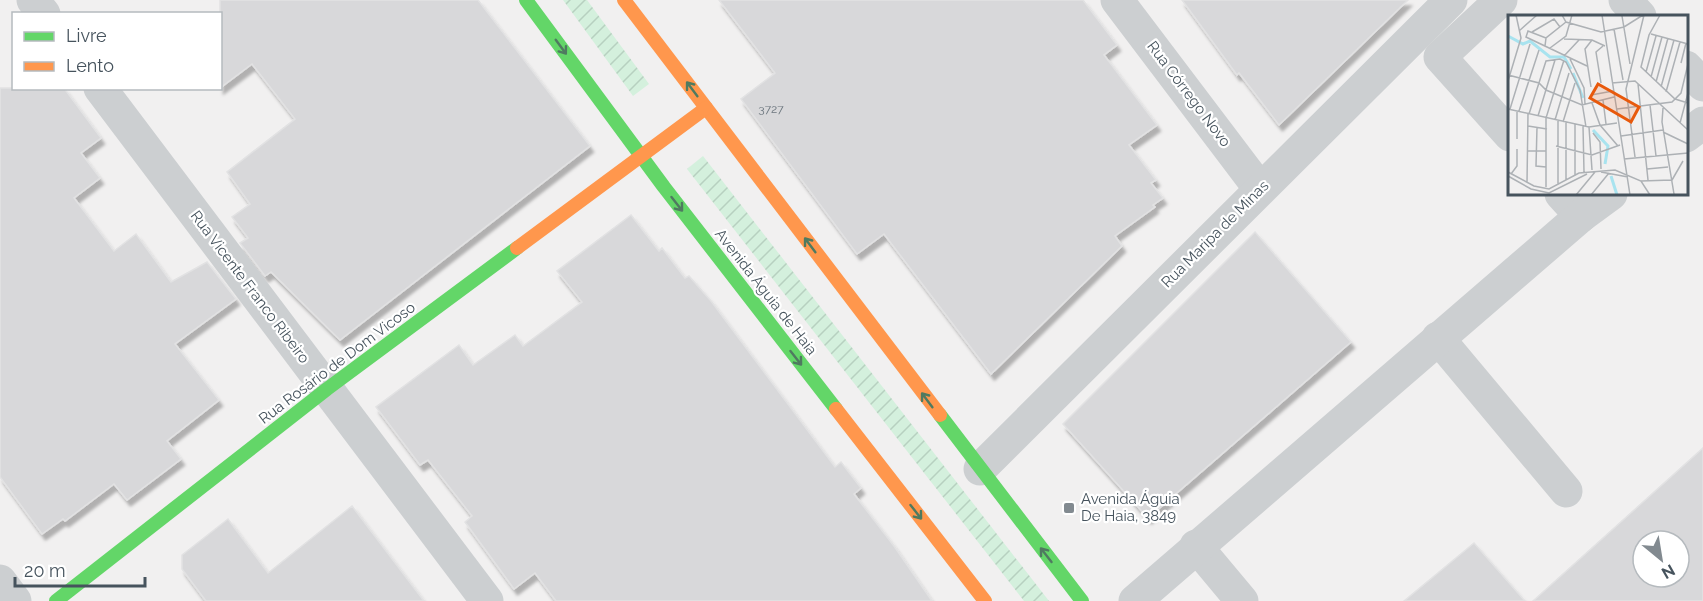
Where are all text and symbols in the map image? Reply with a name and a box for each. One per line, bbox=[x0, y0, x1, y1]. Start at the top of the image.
legend bbox=[12, 12, 222, 90]
inset map bbox=[1508, 15, 1688, 195]
text: Livre bbox=[66, 25, 107, 46]
street label: Rua Córrego Novo bbox=[1143, 38, 1235, 150]
one-way arrow bbox=[555, 39, 567, 55]
text: Lento bbox=[66, 55, 114, 76]
one-way arrow bbox=[685, 82, 698, 98]
house number: 3727 bbox=[758, 102, 784, 116]
street label: Rua Maripa de Minas bbox=[1158, 177, 1272, 291]
one-way arrow bbox=[671, 195, 684, 211]
street label: Rua Vicente Franco Ribeiro bbox=[187, 207, 313, 367]
street label: Avenida Águia de Haia bbox=[711, 225, 821, 359]
one-way arrow bbox=[803, 237, 816, 253]
street label: Rua Rosário de Dom Vicoso bbox=[255, 298, 419, 428]
one-way arrow bbox=[790, 350, 802, 366]
one-way arrow bbox=[921, 392, 934, 408]
place label: Avenida Águia De Haia, 3849 bbox=[1081, 490, 1180, 525]
marker: Avenida Águia De Haia, 3849 bbox=[1062, 501, 1076, 515]
one-way arrow bbox=[909, 504, 922, 520]
north arrow bbox=[1631, 529, 1691, 589]
one-way arrow bbox=[1039, 547, 1052, 563]
scale bar bbox=[15, 550, 146, 588]
text: 20 m bbox=[24, 560, 66, 581]
text: N bbox=[1658, 560, 1678, 583]

